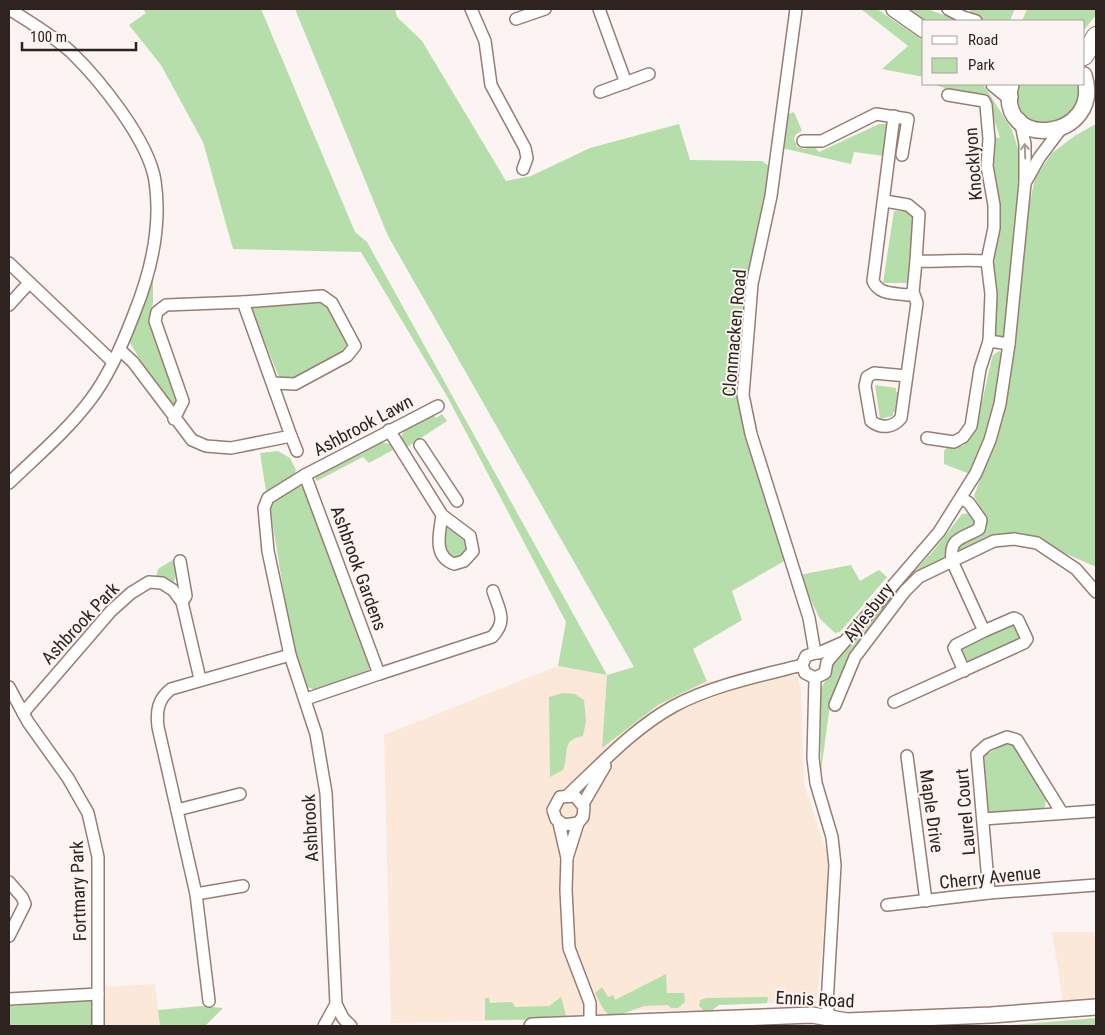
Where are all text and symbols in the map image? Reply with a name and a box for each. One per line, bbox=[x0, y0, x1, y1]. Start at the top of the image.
scale bar bbox=[22, 20, 136, 52]
legend bbox=[922, 20, 1085, 85]
text: 100 m bbox=[30, 28, 67, 46]
text: Road bbox=[968, 31, 998, 49]
text: Park bbox=[968, 56, 995, 74]
street label: Knocklyon bbox=[960, 127, 986, 201]
one-way arrow bbox=[1020, 143, 1030, 160]
street label: Clonmacken Road bbox=[718, 268, 750, 398]
street label: Ashbrook Lawn bbox=[310, 390, 416, 460]
street label: Ashbrook Gardens bbox=[327, 503, 391, 633]
street label: Ashbrook Park bbox=[37, 578, 123, 668]
street label: Aylesbury bbox=[839, 578, 898, 646]
street label: Maple Drive bbox=[916, 768, 948, 854]
street label: Laurel Court bbox=[951, 768, 979, 856]
street label: Ashbrook bbox=[298, 794, 322, 862]
street label: Fortmary Park bbox=[66, 841, 90, 941]
street label: Cherry Avenue bbox=[938, 861, 1042, 893]
street label: Ennis Road bbox=[775, 986, 855, 1012]

